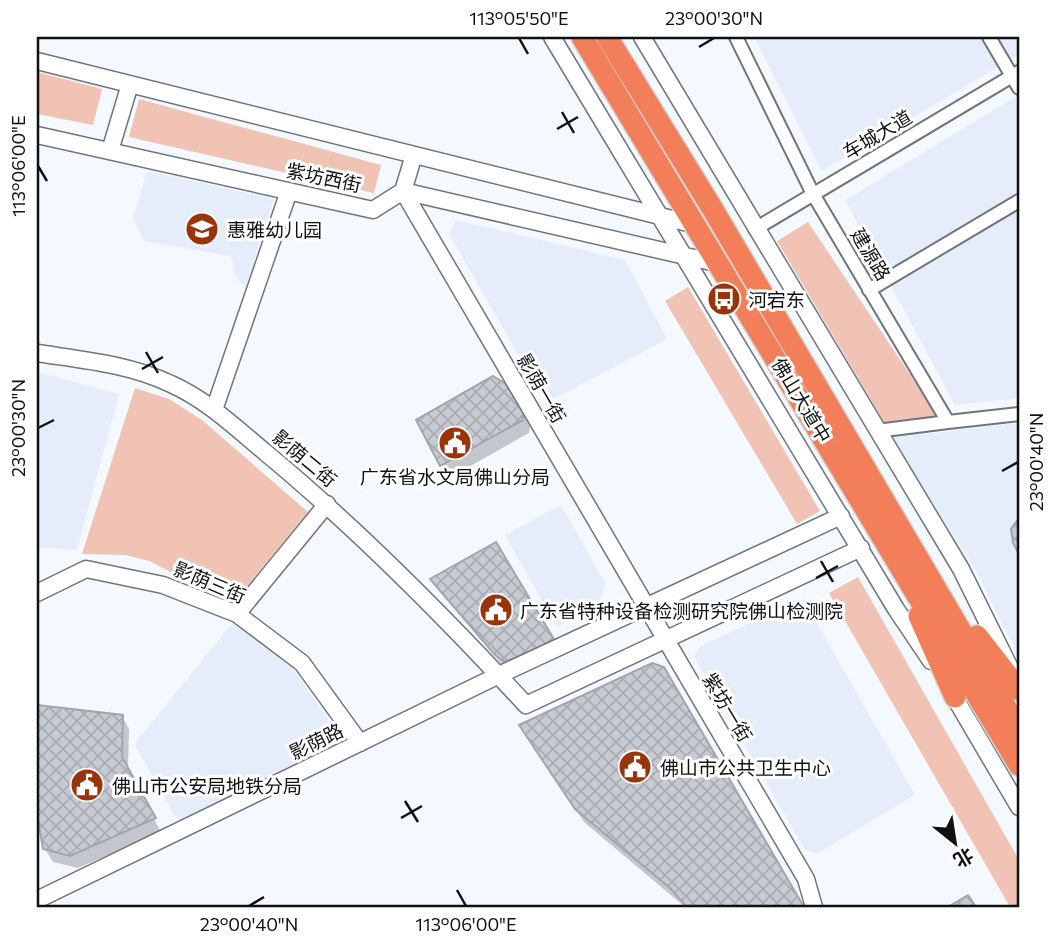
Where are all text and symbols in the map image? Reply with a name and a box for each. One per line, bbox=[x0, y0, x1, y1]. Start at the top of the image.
text: 113°05'50"E bbox=[469, 7, 569, 29]
text: 23°00'30"N bbox=[665, 7, 763, 29]
street label: 车城大道 bbox=[838, 105, 916, 163]
text: 113°06'00"E bbox=[7, 115, 29, 217]
street label: 紫坊西街 bbox=[284, 158, 364, 196]
school or university icon: 惠雅幼儿园 bbox=[183, 210, 221, 248]
place label: 惠雅幼儿园 bbox=[227, 218, 322, 241]
street label: 建源路 bbox=[846, 224, 896, 284]
bus stop icon: 河宕东 bbox=[705, 280, 743, 318]
place label: 河宕东 bbox=[748, 288, 805, 311]
street label: 影荫一街 bbox=[513, 349, 571, 427]
street label: 佛山大道中 bbox=[768, 353, 836, 447]
text: 23°00'30"N bbox=[7, 379, 29, 477]
text: 23°00'40"N bbox=[1025, 413, 1047, 511]
public building icon: 广东省水文局佛山分局 bbox=[436, 424, 474, 462]
street label: 影荫二街 bbox=[268, 425, 342, 491]
place label: 广东省水文局佛山分局 bbox=[360, 465, 550, 488]
street label: 影荫三街 bbox=[171, 557, 249, 607]
public building icon: 广东省特种设备检测研究院佛山检测院 bbox=[477, 591, 515, 629]
place label: 广东省特种设备检测研究院佛山检测院 bbox=[520, 599, 843, 622]
street label: 紫坊一街 bbox=[699, 668, 757, 746]
street label: 影荫路 bbox=[285, 718, 347, 764]
public building icon: 佛山市公共卫生中心 bbox=[616, 748, 654, 786]
place label: 佛山市公共卫生中心 bbox=[660, 756, 831, 779]
public building icon: 佛山市公安局地铁分局 bbox=[68, 766, 106, 804]
place label: 佛山市公安局地铁分局 bbox=[112, 774, 302, 797]
north arrow bbox=[920, 808, 990, 878]
text: 北 bbox=[950, 843, 978, 873]
text: 23°00'40"N bbox=[200, 913, 298, 935]
text: 113°06'00"E bbox=[415, 913, 517, 935]

